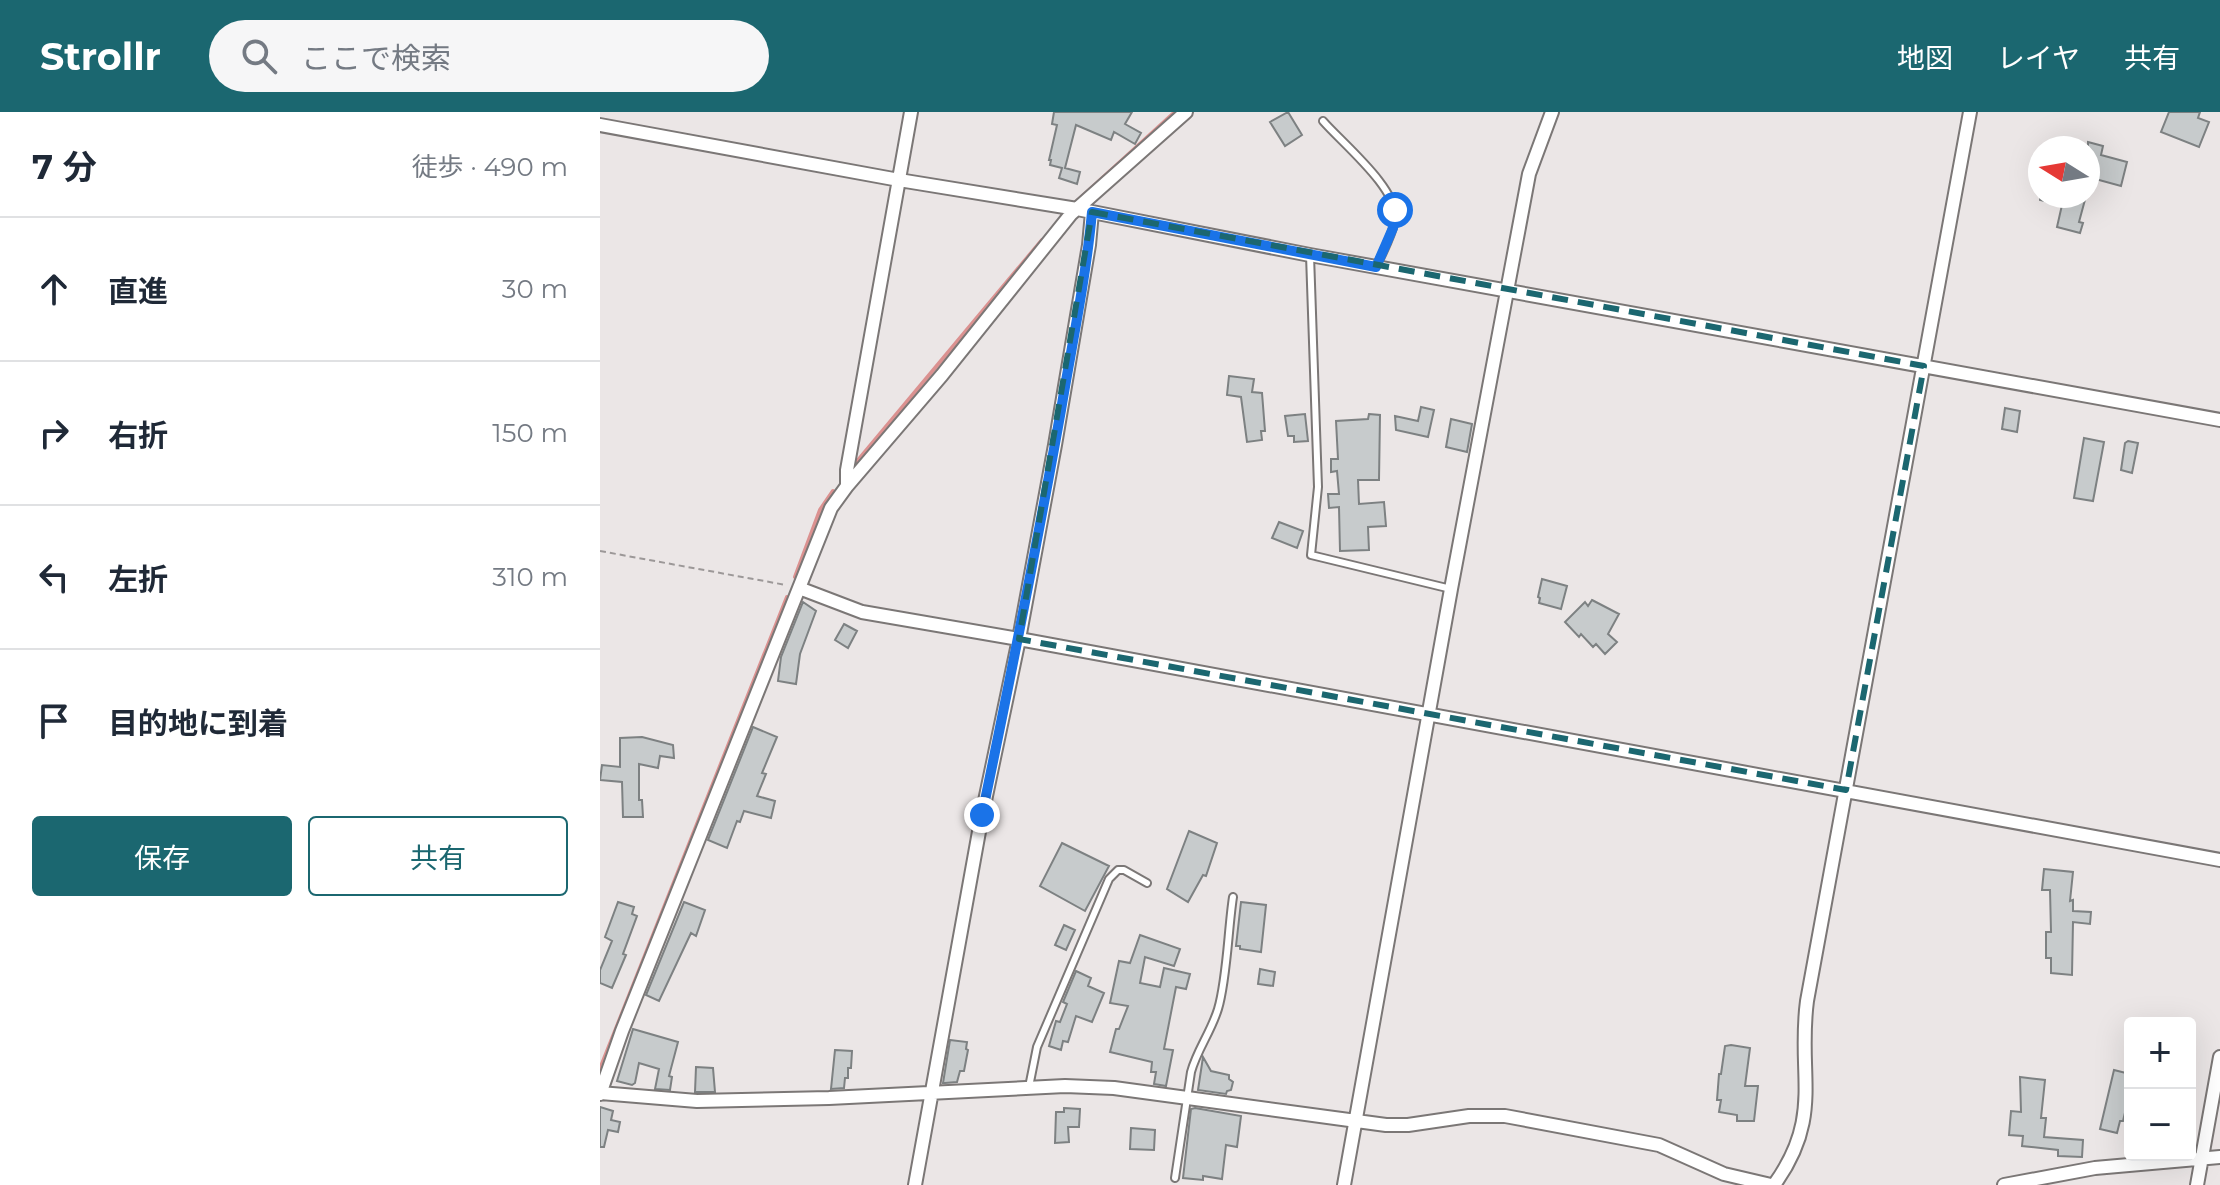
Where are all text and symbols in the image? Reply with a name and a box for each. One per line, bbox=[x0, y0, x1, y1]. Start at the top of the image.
search box bbox=[209, 20, 769, 92]
text: Strollr bbox=[40, 33, 161, 80]
icon: search bbox=[237, 34, 281, 78]
text: ここで検索 bbox=[301, 40, 451, 77]
text: 地図 bbox=[1897, 41, 1953, 75]
text: レイヤ bbox=[1997, 41, 2080, 75]
text: 共有 bbox=[2124, 41, 2180, 75]
north arrow bbox=[2028, 136, 2100, 208]
text: 7 分 bbox=[32, 146, 97, 188]
text: 徒歩 · 490 m bbox=[411, 151, 568, 183]
route start bbox=[1377, 192, 1413, 228]
icon: ahead bbox=[32, 267, 76, 311]
text: 直進 bbox=[108, 273, 168, 310]
text: 30 m bbox=[502, 273, 568, 305]
icon: right bbox=[32, 411, 76, 455]
text: 右折 bbox=[108, 417, 168, 454]
text: 150 m bbox=[492, 417, 568, 449]
icon: left bbox=[32, 555, 76, 599]
text: 左折 bbox=[108, 561, 168, 598]
text: 310 m bbox=[492, 561, 568, 593]
icon: arrive bbox=[32, 699, 76, 743]
text: 目的地に到着 bbox=[108, 705, 288, 742]
route end bbox=[964, 797, 1000, 833]
button: 保存 bbox=[32, 816, 292, 896]
button: 共有 bbox=[308, 816, 568, 896]
map controls bbox=[2124, 1017, 2196, 1161]
button: + bbox=[2124, 1017, 2196, 1089]
button: − bbox=[2124, 1089, 2196, 1161]

